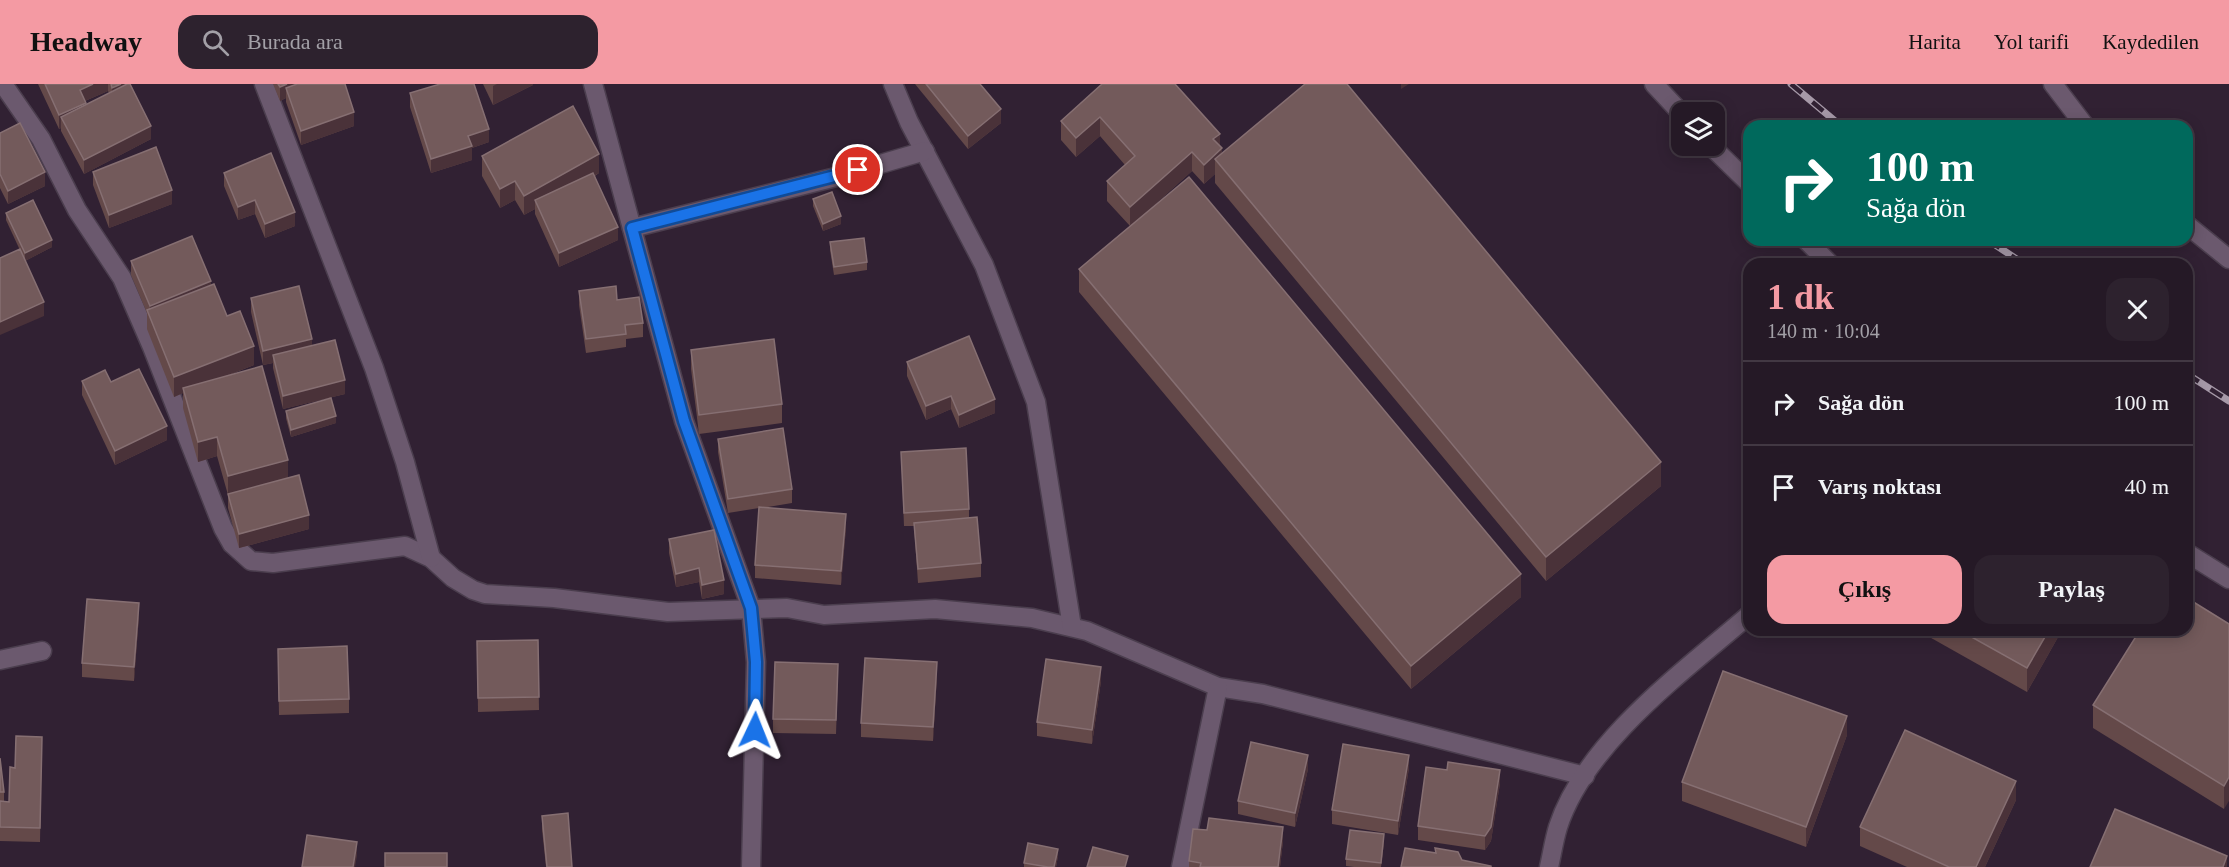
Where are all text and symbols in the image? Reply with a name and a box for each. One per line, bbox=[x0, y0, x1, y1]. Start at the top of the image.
search box bbox=[178, 15, 598, 69]
text: Headway bbox=[30, 26, 142, 57]
icon: search bbox=[199, 26, 232, 59]
text: Burada ara bbox=[247, 29, 343, 54]
text: Harita bbox=[1908, 30, 1961, 54]
text: Yol tarifi bbox=[1994, 30, 2069, 54]
text: Kaydedilen bbox=[2102, 30, 2199, 54]
map controls bbox=[1671, 102, 1725, 156]
button: layers bbox=[1671, 102, 1725, 156]
pin bbox=[832, 144, 883, 195]
icon: right bbox=[1767, 144, 1845, 222]
text: 100 m bbox=[1866, 144, 1975, 190]
icon: arrive bbox=[841, 153, 874, 186]
text: Sağa dön bbox=[1866, 193, 1966, 223]
text: 1 dk bbox=[1767, 277, 1834, 317]
button: close bbox=[2106, 278, 2169, 341]
text: 140 m · 10:04 bbox=[1767, 320, 1880, 342]
icon: right bbox=[1767, 387, 1800, 420]
text: Sağa dön bbox=[1818, 390, 1904, 415]
text: 100 m bbox=[2113, 390, 2169, 415]
icon: arrive bbox=[1767, 471, 1800, 504]
text: Varış noktası bbox=[1818, 474, 1941, 499]
text: 40 m bbox=[2124, 474, 2169, 499]
button: Çıkış bbox=[1767, 555, 1962, 624]
button: Paylaş bbox=[1974, 555, 2169, 624]
position arrow bbox=[723, 698, 787, 762]

